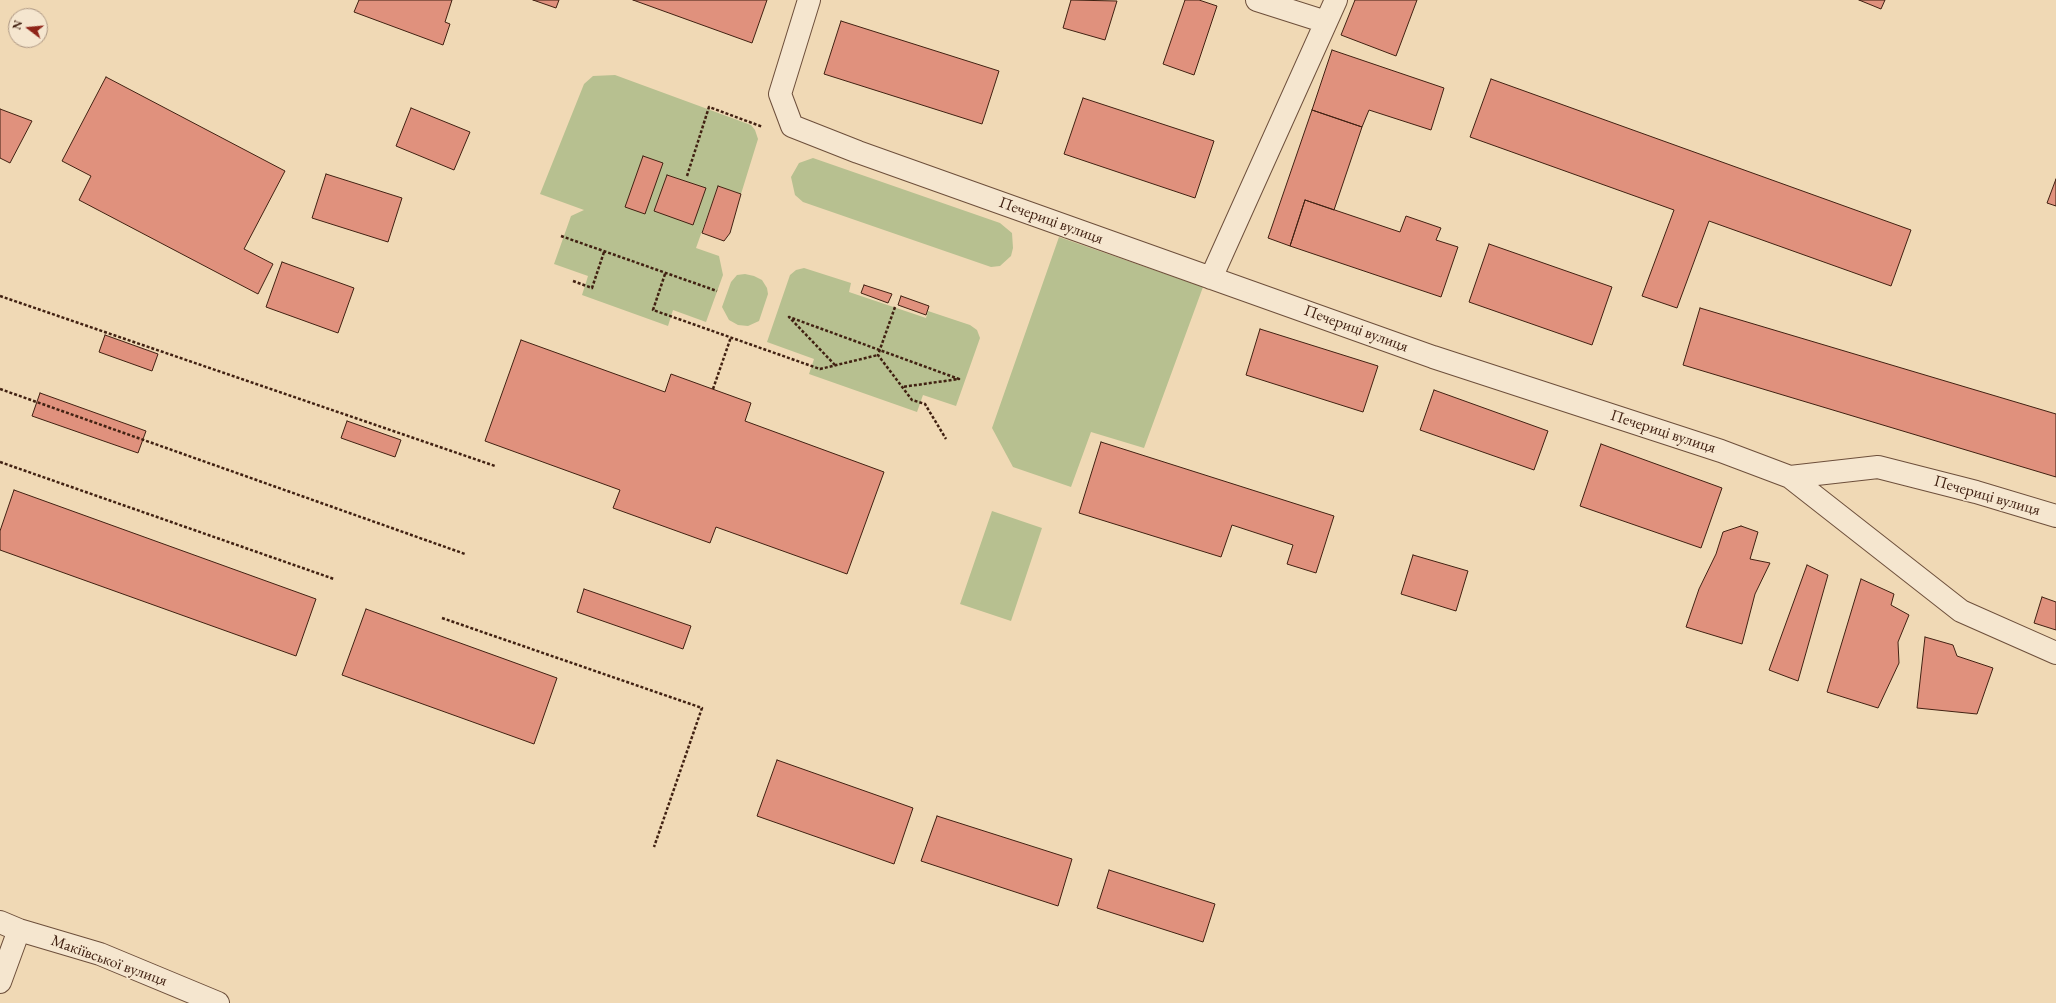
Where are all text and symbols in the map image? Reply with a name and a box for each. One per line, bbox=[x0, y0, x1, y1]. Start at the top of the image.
north arrow bbox=[8, 8, 48, 48]
text: N bbox=[9, 19, 25, 31]
street label: Печериці вулиця bbox=[996, 193, 1106, 249]
street label: Печериці вулиця bbox=[1301, 301, 1411, 357]
street label: Печериці вулиця bbox=[1608, 406, 1718, 458]
street label: Печериці вулиця bbox=[1932, 472, 2042, 520]
street label: Макіївської вулиця bbox=[48, 931, 170, 991]

